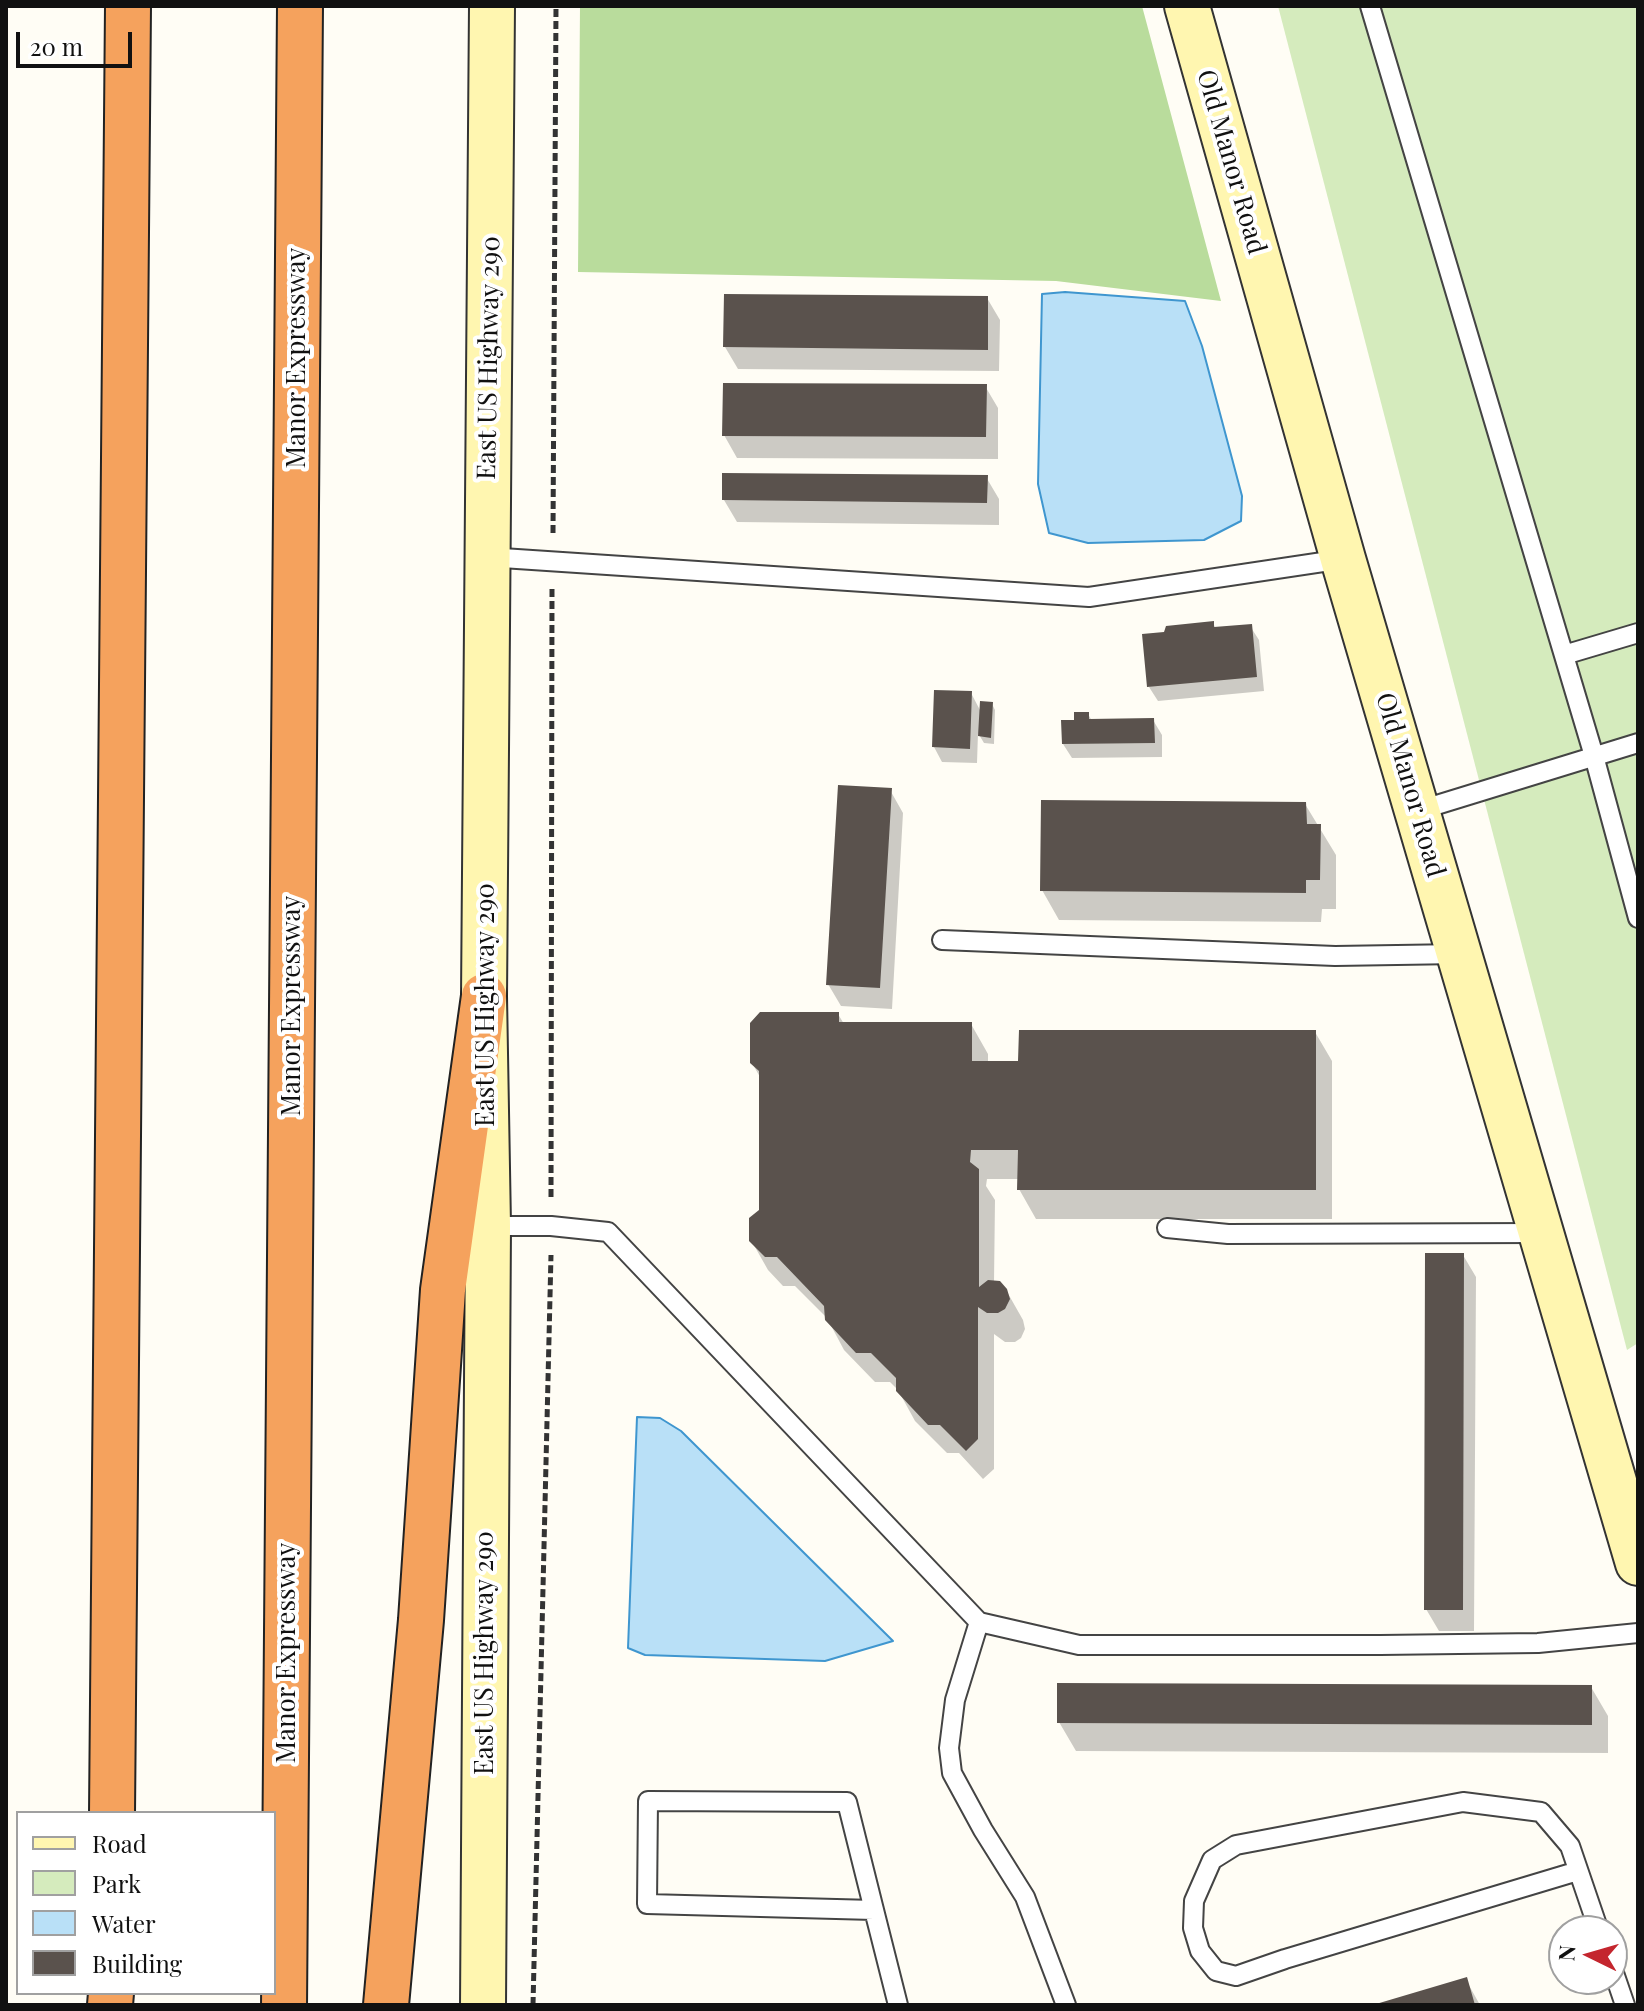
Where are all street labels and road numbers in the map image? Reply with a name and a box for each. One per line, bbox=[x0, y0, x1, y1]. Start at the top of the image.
street label: Old Manor Road bbox=[1190, 66, 1272, 258]
street label: East US Highway 290 bbox=[471, 236, 507, 480]
street label: Manor Expressway bbox=[281, 248, 313, 468]
street label: Old Manor Road bbox=[1369, 689, 1451, 881]
street label: East US Highway 290 bbox=[470, 883, 502, 1127]
street label: Manor Expressway bbox=[276, 896, 308, 1116]
street label: East US Highway 290 bbox=[469, 1531, 501, 1775]
street label: Manor Expressway bbox=[271, 1543, 303, 1763]

